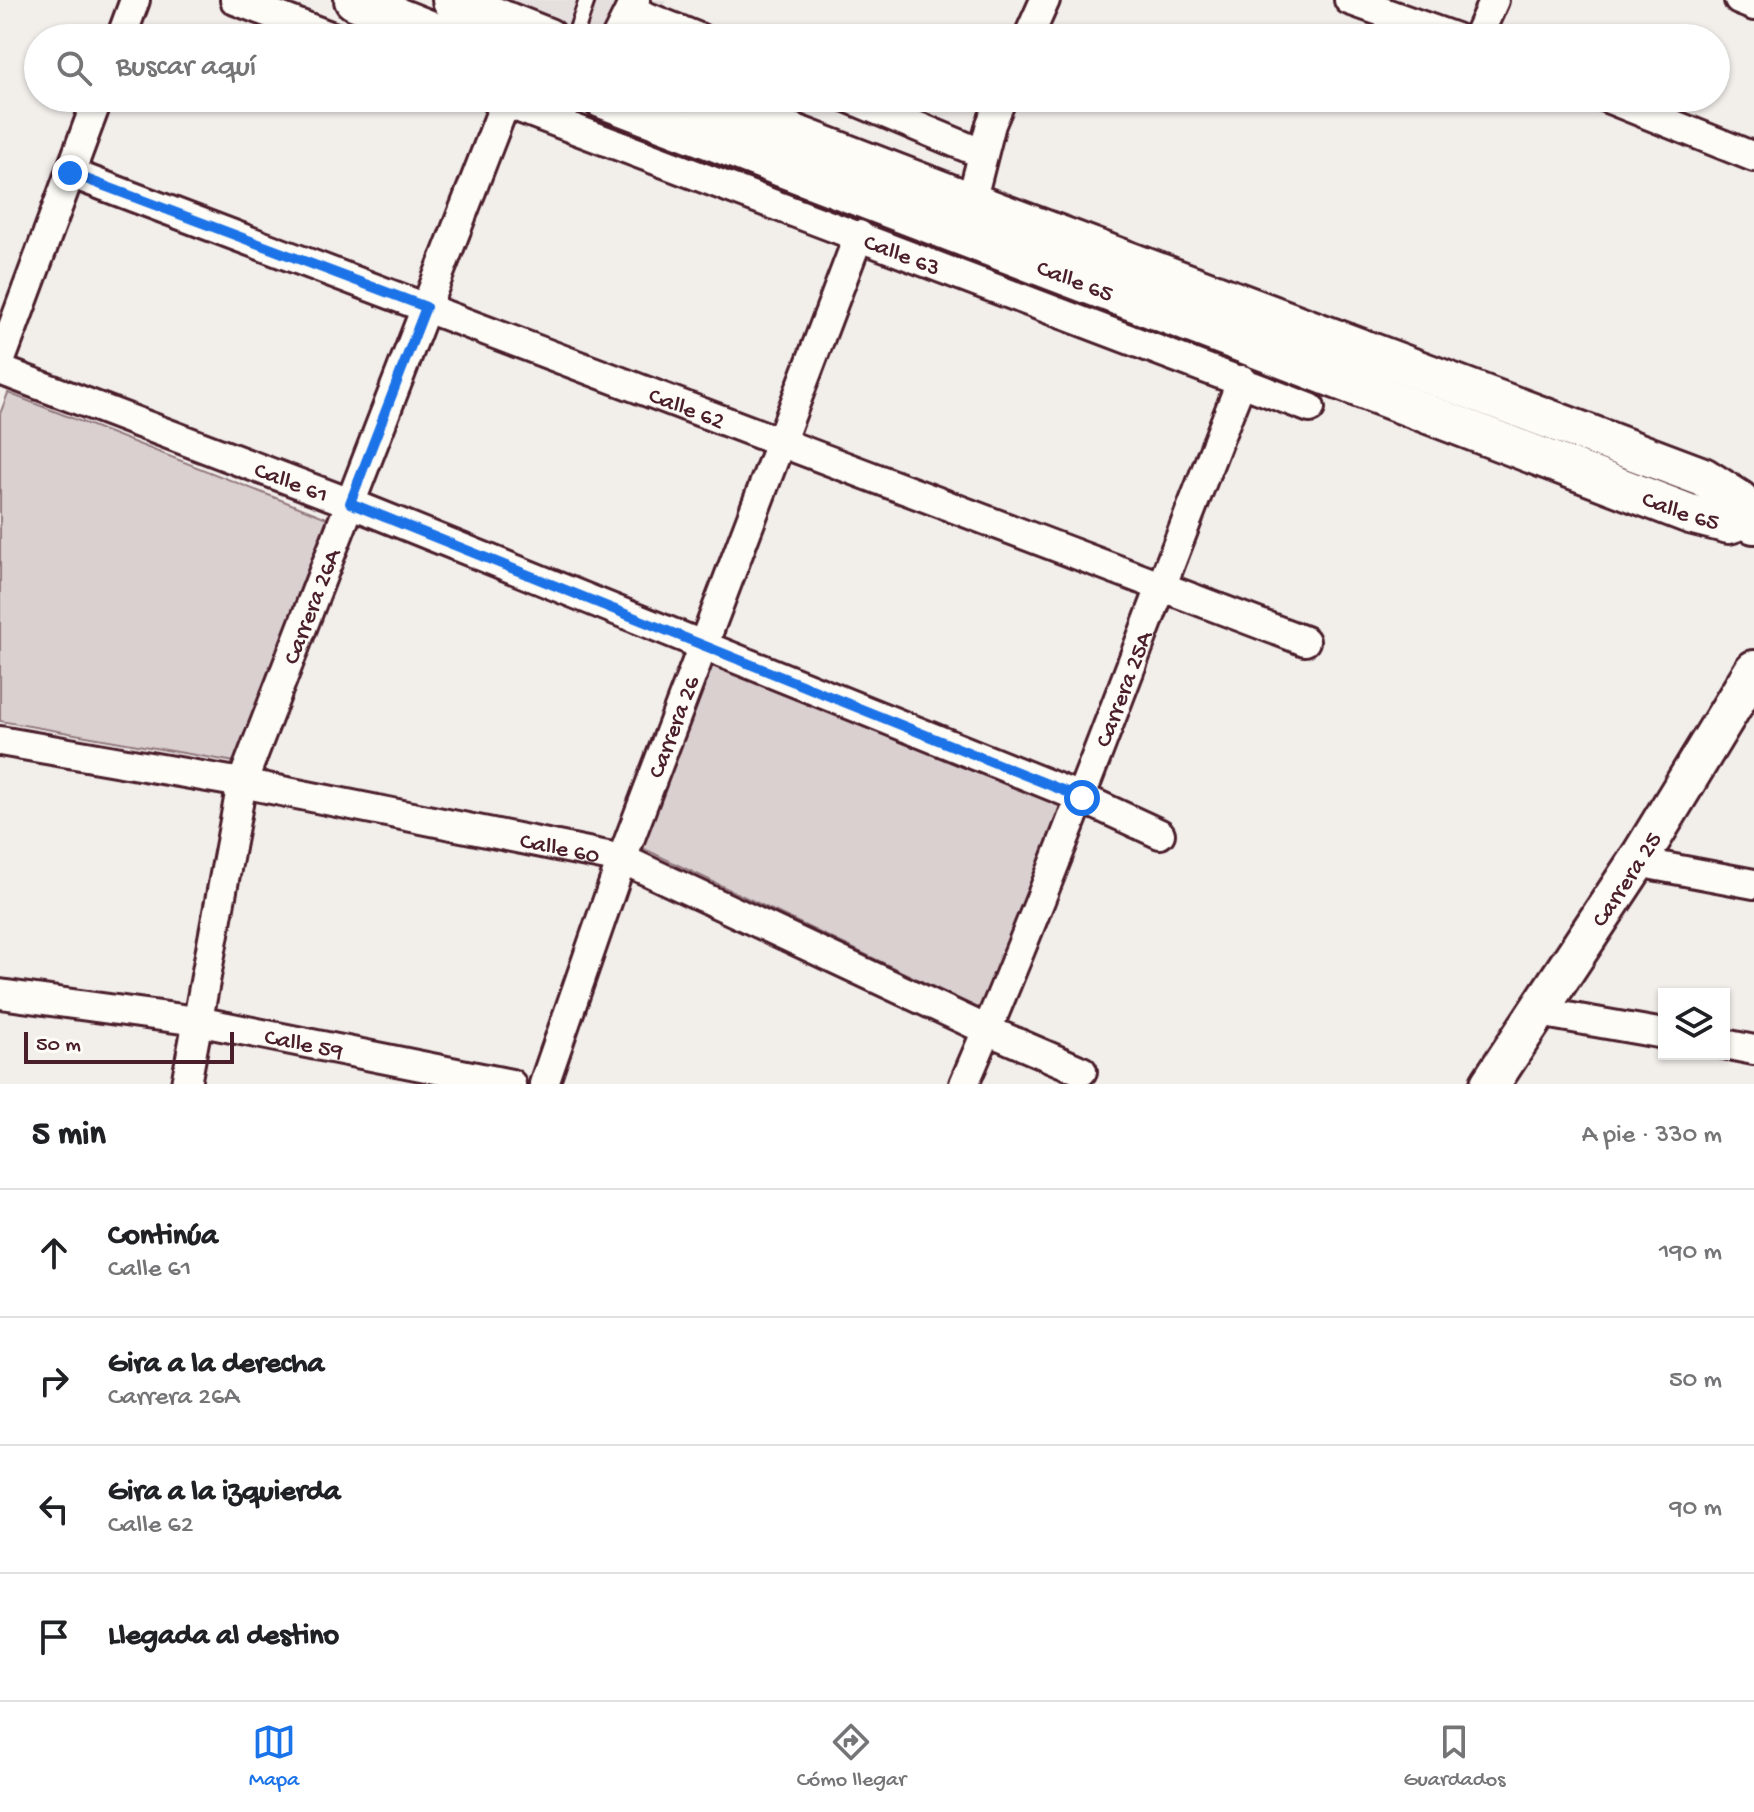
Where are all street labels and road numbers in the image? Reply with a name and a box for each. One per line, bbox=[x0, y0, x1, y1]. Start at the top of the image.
street label: Calle 63 bbox=[859, 229, 944, 284]
street label: Calle 65 bbox=[1032, 255, 1117, 310]
street label: Calle 62 bbox=[644, 383, 728, 438]
street label: Calle 61 bbox=[249, 457, 331, 511]
street label: Calle 65 bbox=[1637, 486, 1722, 539]
street label: Carrera 26A bbox=[278, 544, 350, 669]
street label: Carrera 25A bbox=[1090, 626, 1162, 752]
street label: Carrera 26 bbox=[643, 672, 709, 783]
street label: Calle 60 bbox=[517, 828, 602, 872]
street label: Carrera 25 bbox=[1587, 828, 1670, 934]
street label: Calle 59 bbox=[261, 1024, 345, 1068]

